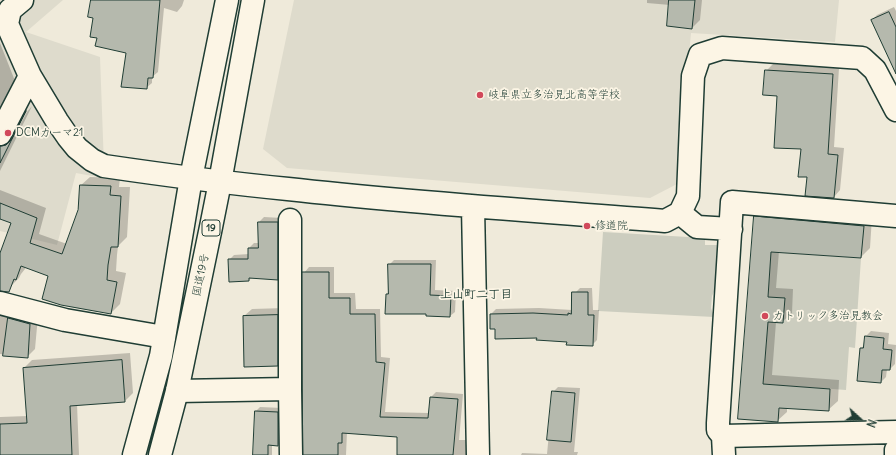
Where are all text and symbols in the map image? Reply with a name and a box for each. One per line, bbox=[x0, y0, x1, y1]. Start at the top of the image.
place label: 岐阜県立多治見北高等学校 bbox=[488, 88, 620, 102]
marker: 岐阜県立多治見北高等学校 bbox=[475, 90, 485, 100]
place label: DCMカーマ21 bbox=[16, 126, 83, 140]
marker: DCMカーマ21 bbox=[3, 128, 13, 138]
place label: 修道院 bbox=[595, 219, 628, 233]
road number: 19 bbox=[202, 220, 220, 236]
marker: 修道院 bbox=[582, 221, 592, 231]
street label: 国道19号 bbox=[190, 252, 212, 298]
district label: 上山町二丁目 bbox=[440, 288, 512, 302]
place label: カトリック多治見教会 bbox=[773, 309, 883, 323]
marker: カトリック多治見教会 bbox=[760, 311, 770, 321]
north arrow bbox=[840, 399, 880, 439]
text: N bbox=[863, 417, 879, 429]

